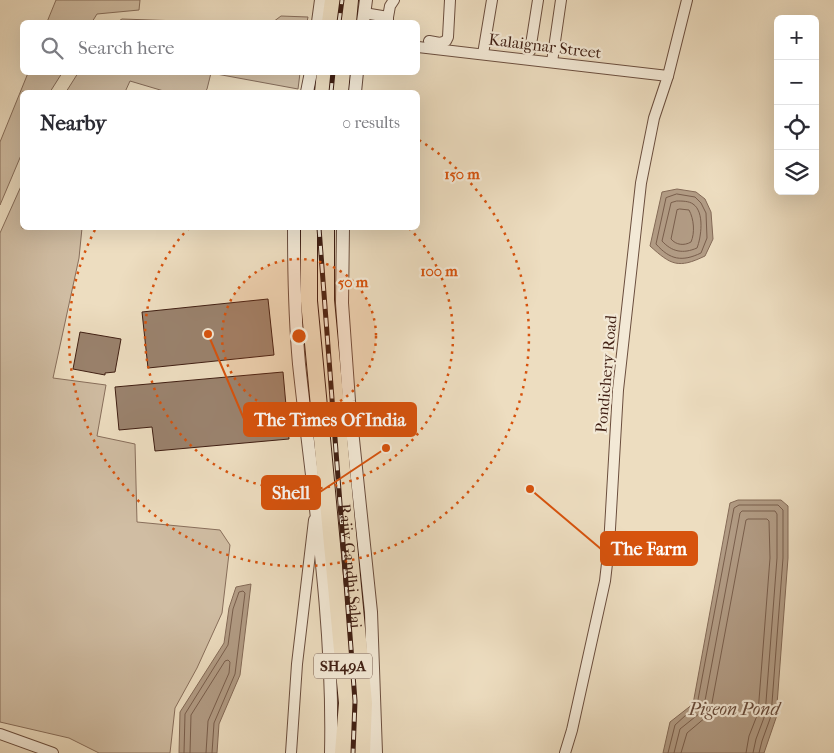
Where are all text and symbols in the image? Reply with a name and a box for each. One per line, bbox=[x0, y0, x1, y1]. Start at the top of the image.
map controls bbox=[774, 15, 819, 195]
button: + bbox=[774, 15, 819, 60]
search box bbox=[20, 20, 420, 75]
street label: Kalaignar Street bbox=[488, 30, 603, 62]
icon: search bbox=[38, 34, 66, 62]
text: Search here bbox=[78, 37, 174, 59]
button: − bbox=[774, 60, 819, 105]
button: locate bbox=[774, 105, 819, 150]
text: Nearby bbox=[40, 111, 106, 135]
text: 0 results bbox=[342, 113, 400, 132]
button: layers bbox=[774, 150, 819, 195]
text: 150 m bbox=[444, 165, 480, 183]
text: 100 m bbox=[420, 262, 458, 280]
text: 50 m bbox=[338, 273, 369, 291]
street label: Pondichery Road bbox=[591, 314, 621, 434]
centre of rings bbox=[290, 327, 308, 345]
callout: The Times Of India bbox=[244, 403, 416, 436]
text: The Times Of India bbox=[253, 410, 406, 431]
callout: Shell bbox=[262, 476, 320, 509]
text: Shell bbox=[272, 483, 311, 504]
street label: Rajiv Gandhi Salai bbox=[336, 503, 366, 629]
callout: The Farm bbox=[601, 532, 697, 565]
text: The Farm bbox=[610, 539, 688, 560]
road number: SH49A bbox=[314, 654, 372, 678]
water label: Pigeon Pond bbox=[687, 699, 782, 720]

